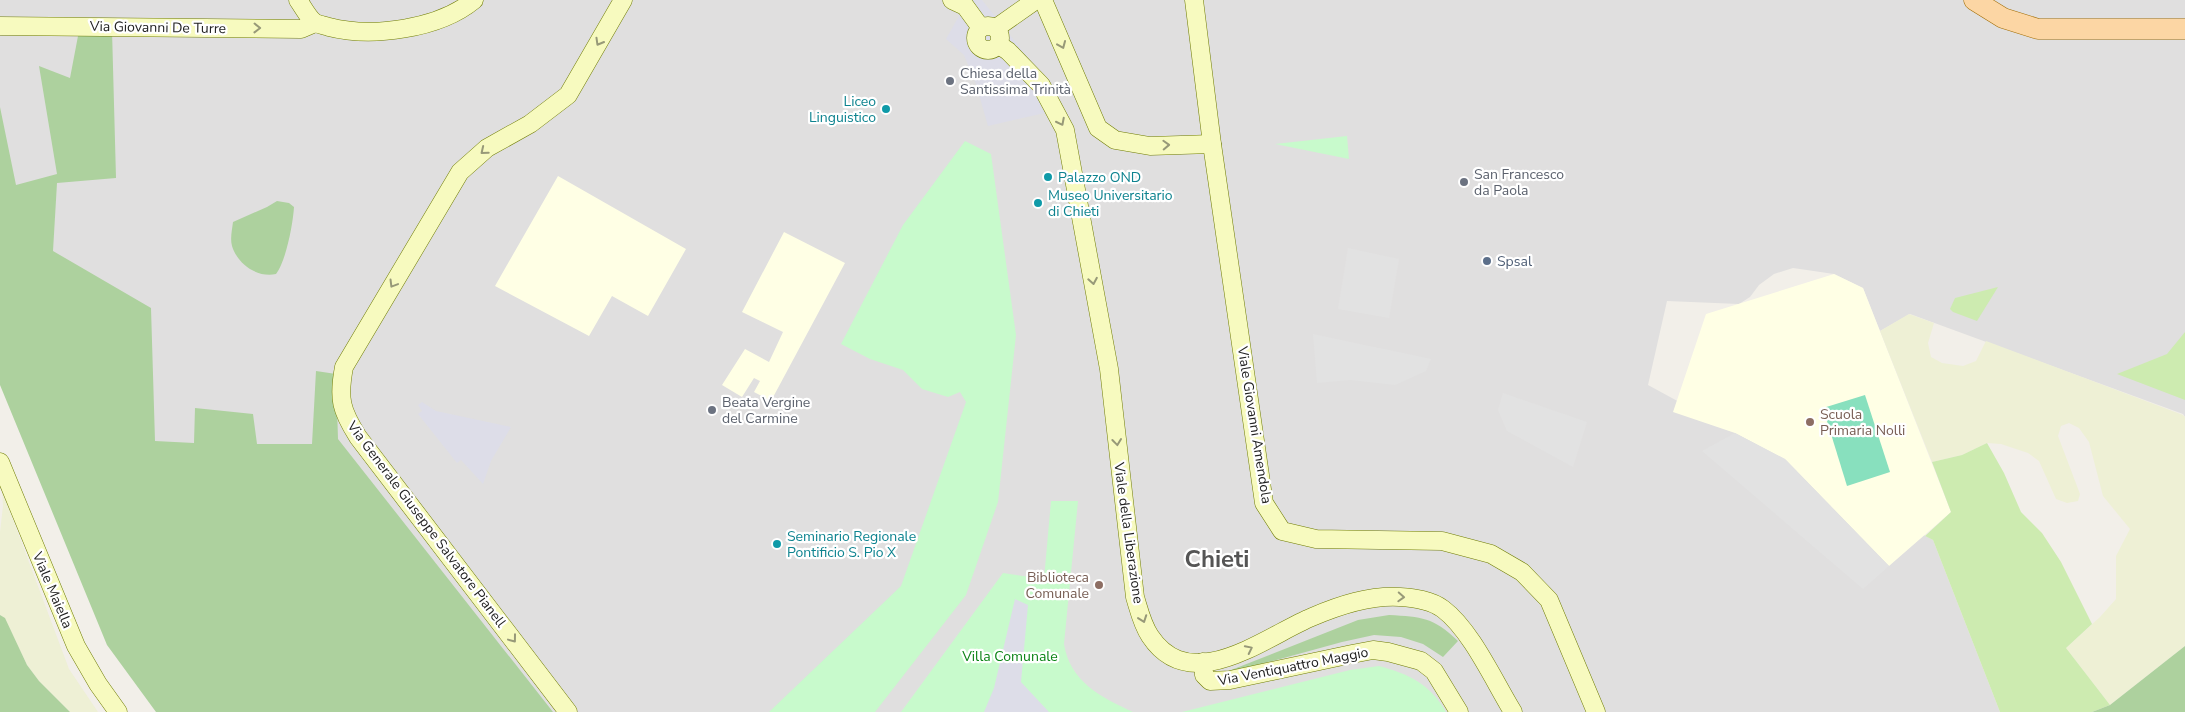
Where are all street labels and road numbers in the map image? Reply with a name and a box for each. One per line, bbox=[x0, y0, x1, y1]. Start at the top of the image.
street label: Via Giovanni De Turre bbox=[89, 17, 226, 38]
street label: Viale Giovanni Amendola bbox=[1233, 344, 1276, 505]
street label: Via Generale Giuseppe Salvatore Pianell bbox=[342, 417, 511, 632]
street label: Viale della Liberazione bbox=[1109, 460, 1148, 605]
street label: Viale Maiella bbox=[28, 548, 77, 631]
street label: Via Ventiquattro Maggio bbox=[1215, 643, 1370, 691]

